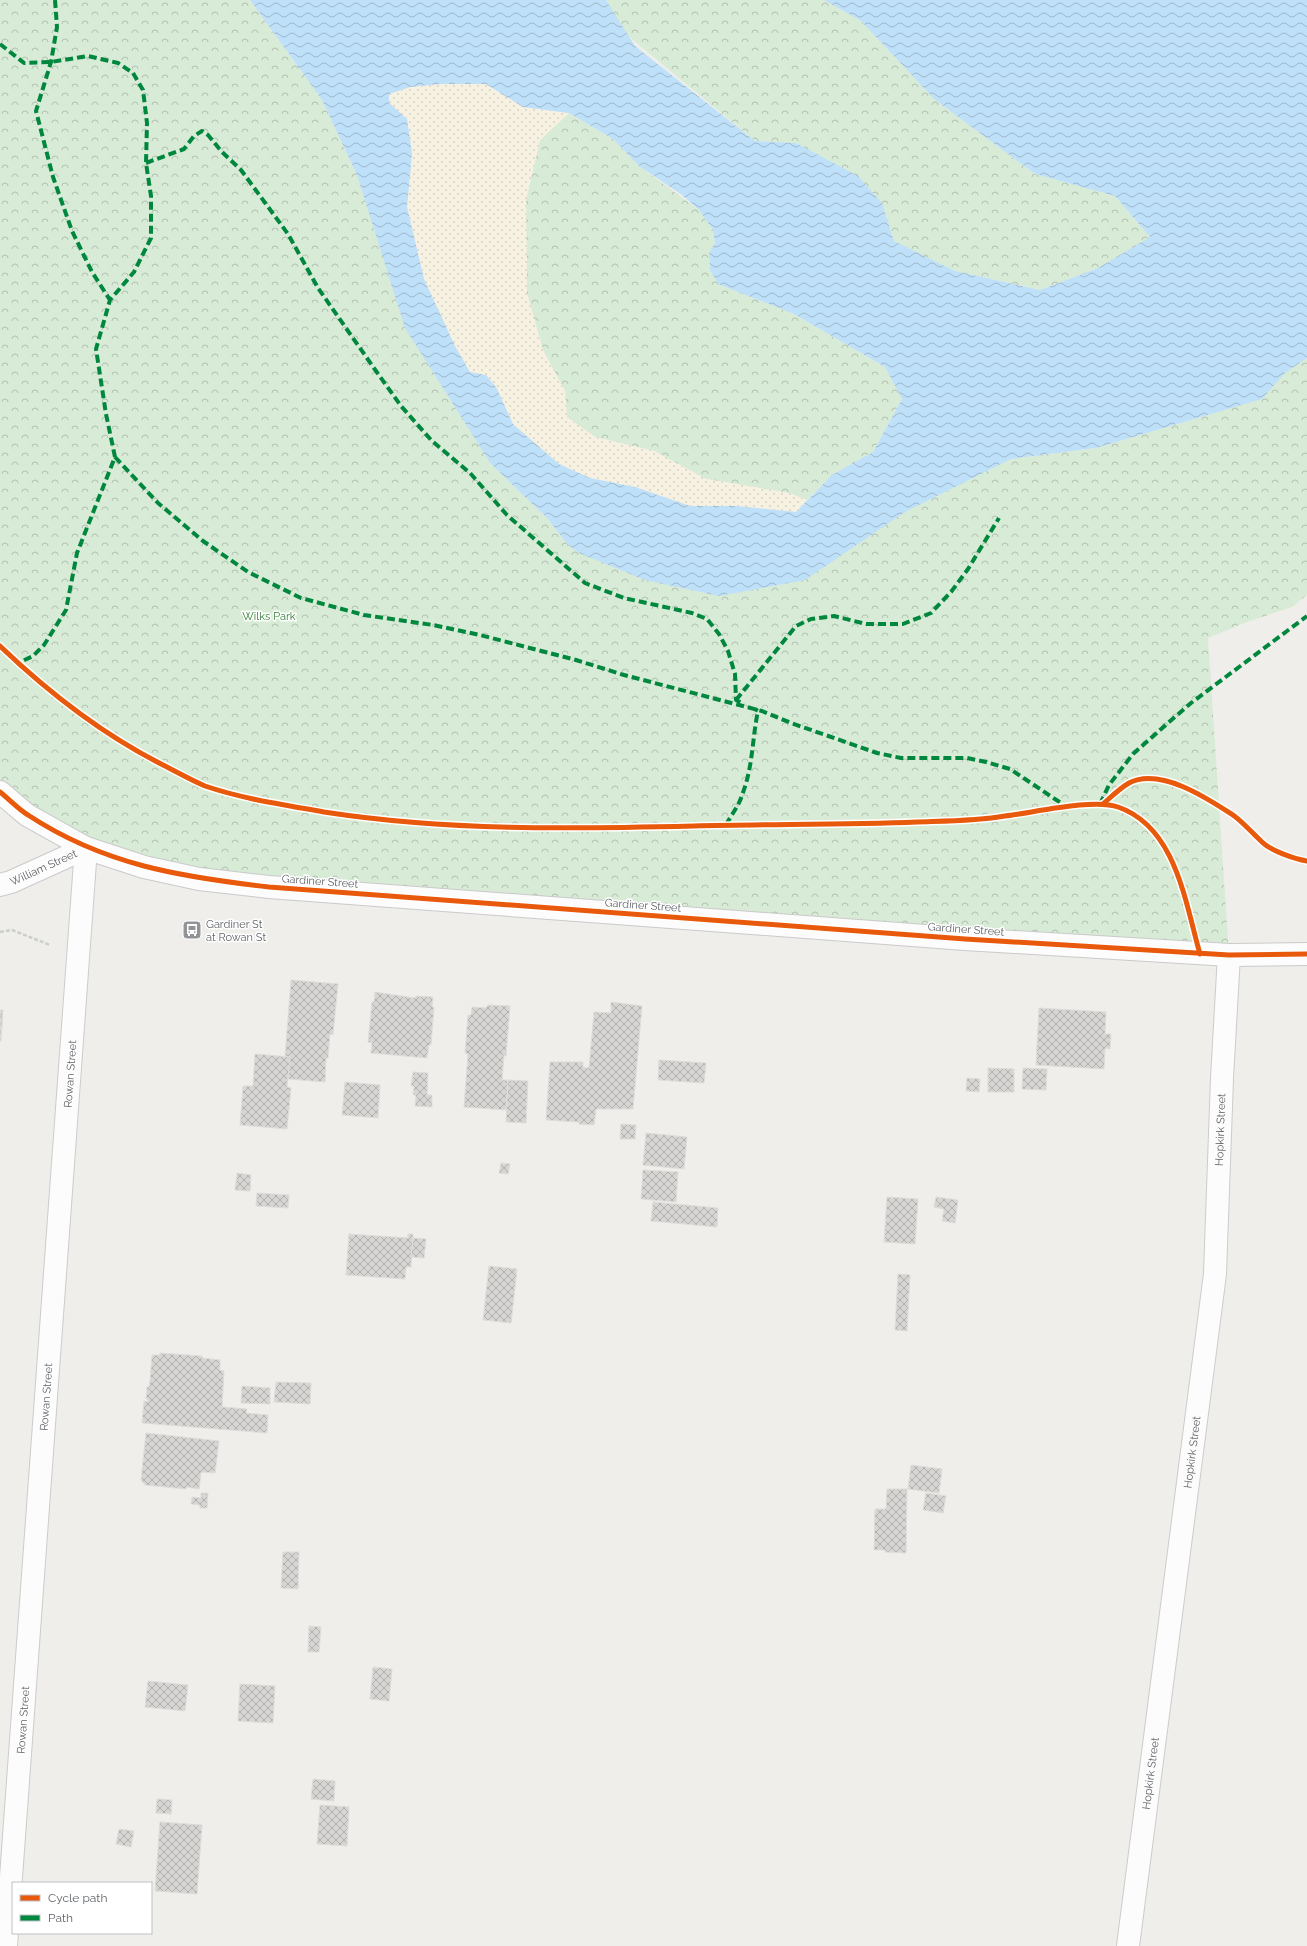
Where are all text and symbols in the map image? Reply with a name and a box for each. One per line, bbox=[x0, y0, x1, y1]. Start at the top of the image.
park label: Wilks Park bbox=[242, 610, 296, 623]
street label: William Street bbox=[8, 847, 79, 888]
street label: Gardiner Street bbox=[281, 872, 359, 891]
street label: Gardiner Street bbox=[604, 896, 682, 915]
place label: Gardiner St at Rowan St bbox=[206, 918, 266, 944]
bus stop icon: Gardiner St at Rowan St bbox=[181, 919, 203, 941]
street label: Gardiner Street bbox=[927, 920, 1005, 939]
street label: Rowan Street bbox=[62, 1039, 79, 1108]
street label: Hopkirk Street bbox=[1213, 1093, 1228, 1166]
street label: Rowan Street bbox=[38, 1362, 55, 1431]
street label: Hopkirk Street bbox=[1181, 1415, 1204, 1489]
street label: Rowan Street bbox=[15, 1685, 32, 1754]
street label: Hopkirk Street bbox=[1140, 1736, 1162, 1810]
legend bbox=[12, 1882, 152, 1934]
text: Cycle path bbox=[48, 1891, 107, 1905]
text: Path bbox=[48, 1911, 73, 1925]

